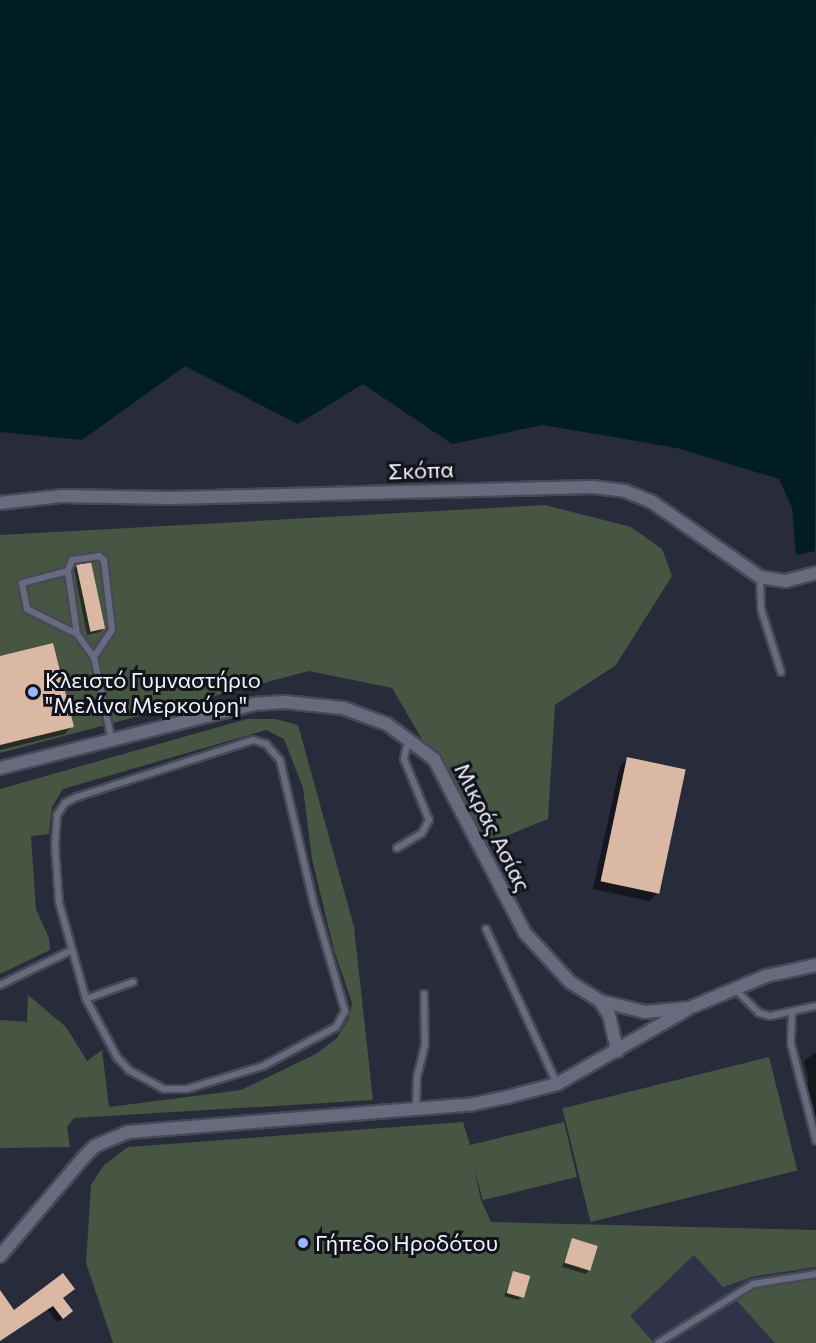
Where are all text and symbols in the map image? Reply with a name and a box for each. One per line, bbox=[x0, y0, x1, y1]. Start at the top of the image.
street label: Σκόπα bbox=[388, 456, 454, 484]
place label: Κλειστό Γυμναστήριο "Μελίνα Μερκούρη" bbox=[45, 666, 261, 718]
marker: Κλειστό Γυμναστήριο "Μελίνα Μερκούρη" bbox=[26, 685, 40, 699]
street label: Μικράς Ασίας bbox=[449, 758, 537, 896]
place label: Γήπεδο Ηροδότου bbox=[315, 1230, 498, 1256]
marker: Γήπεδο Ηροδότου bbox=[296, 1236, 310, 1250]

